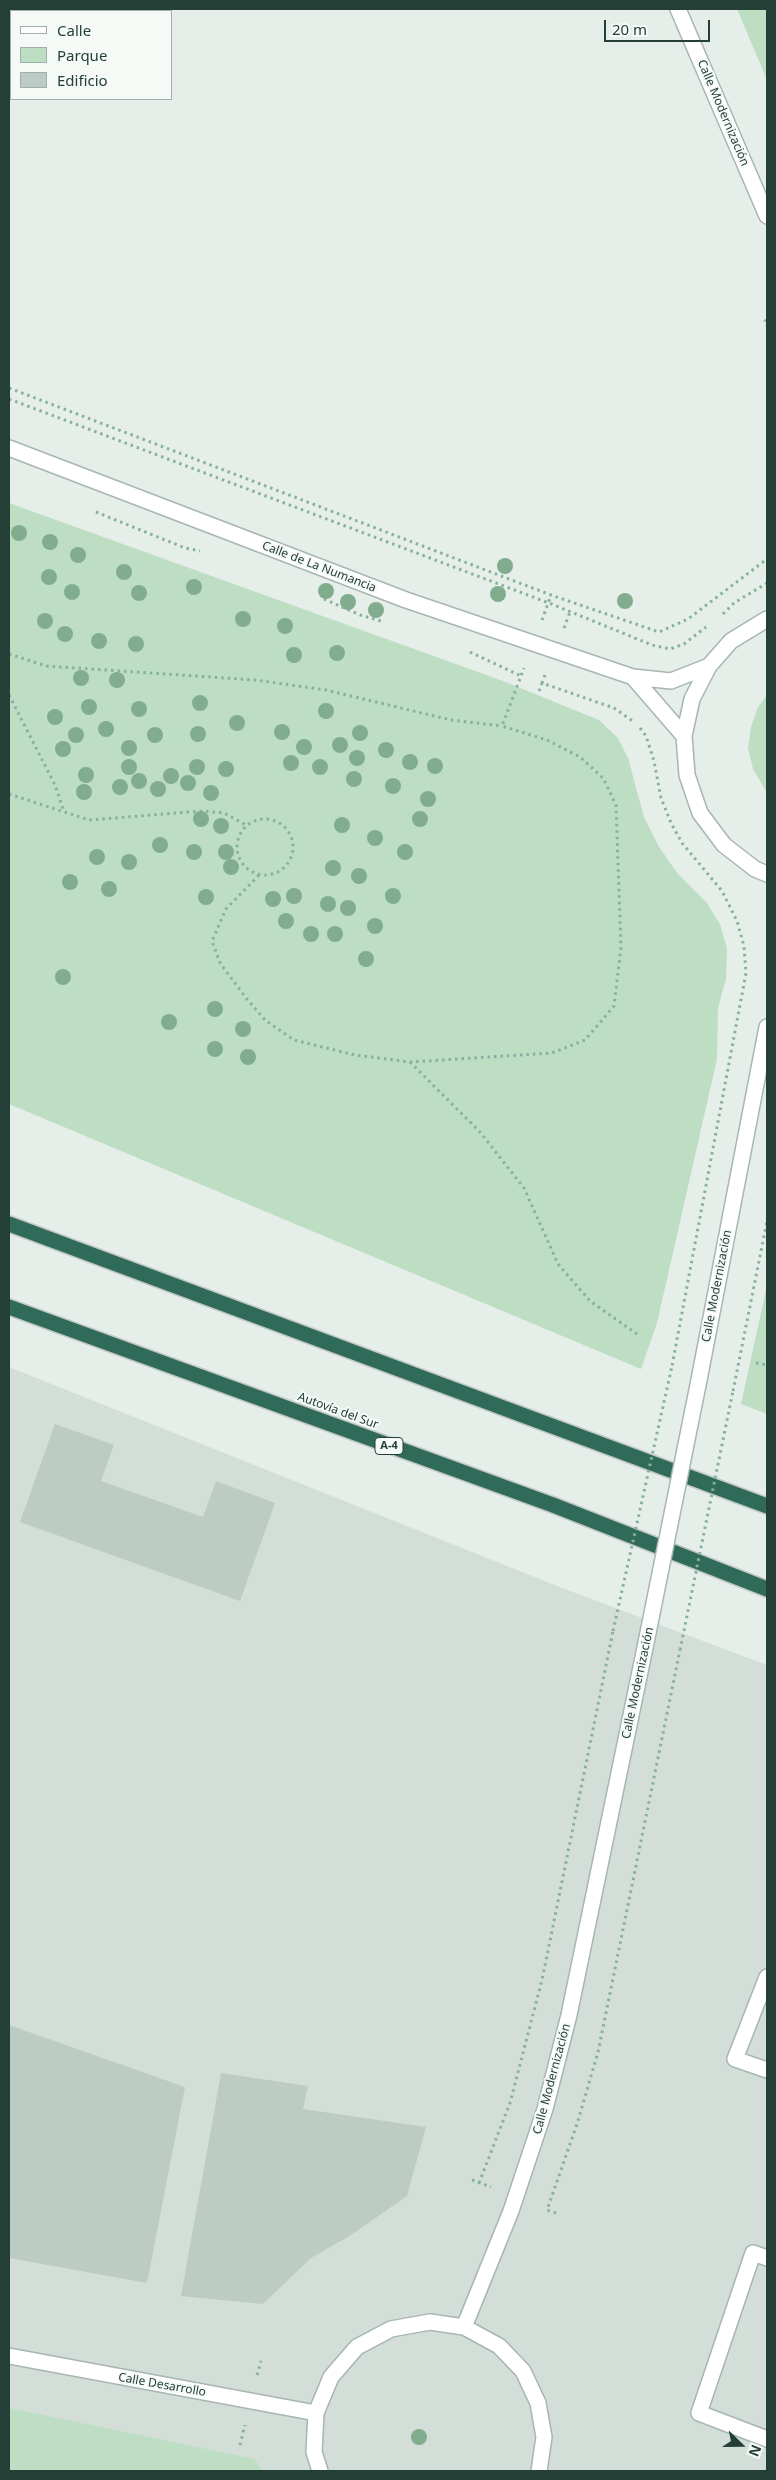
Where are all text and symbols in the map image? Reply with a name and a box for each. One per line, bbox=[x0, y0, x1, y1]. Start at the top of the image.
legend bbox=[10, 10, 172, 100]
scale bar bbox=[606, 10, 712, 42]
text: 20 m bbox=[612, 19, 647, 39]
text: Calle bbox=[57, 20, 91, 40]
text: Parque bbox=[57, 45, 107, 65]
street label: Calle Modernización bbox=[694, 58, 752, 168]
text: Edificio bbox=[57, 70, 108, 90]
street label: Calle de La Numancia bbox=[260, 539, 378, 595]
street label: Calle Modernización bbox=[699, 1229, 735, 1343]
street label: Autovía del Sur bbox=[296, 1390, 380, 1432]
road number: A-4 bbox=[375, 1438, 403, 1454]
street label: Calle Modernización bbox=[619, 1626, 657, 1740]
street label: Calle Modernización bbox=[530, 2022, 574, 2136]
street label: Calle Desarrollo bbox=[117, 2370, 207, 2400]
north arrow bbox=[716, 2420, 766, 2470]
text: N bbox=[744, 2442, 766, 2460]

